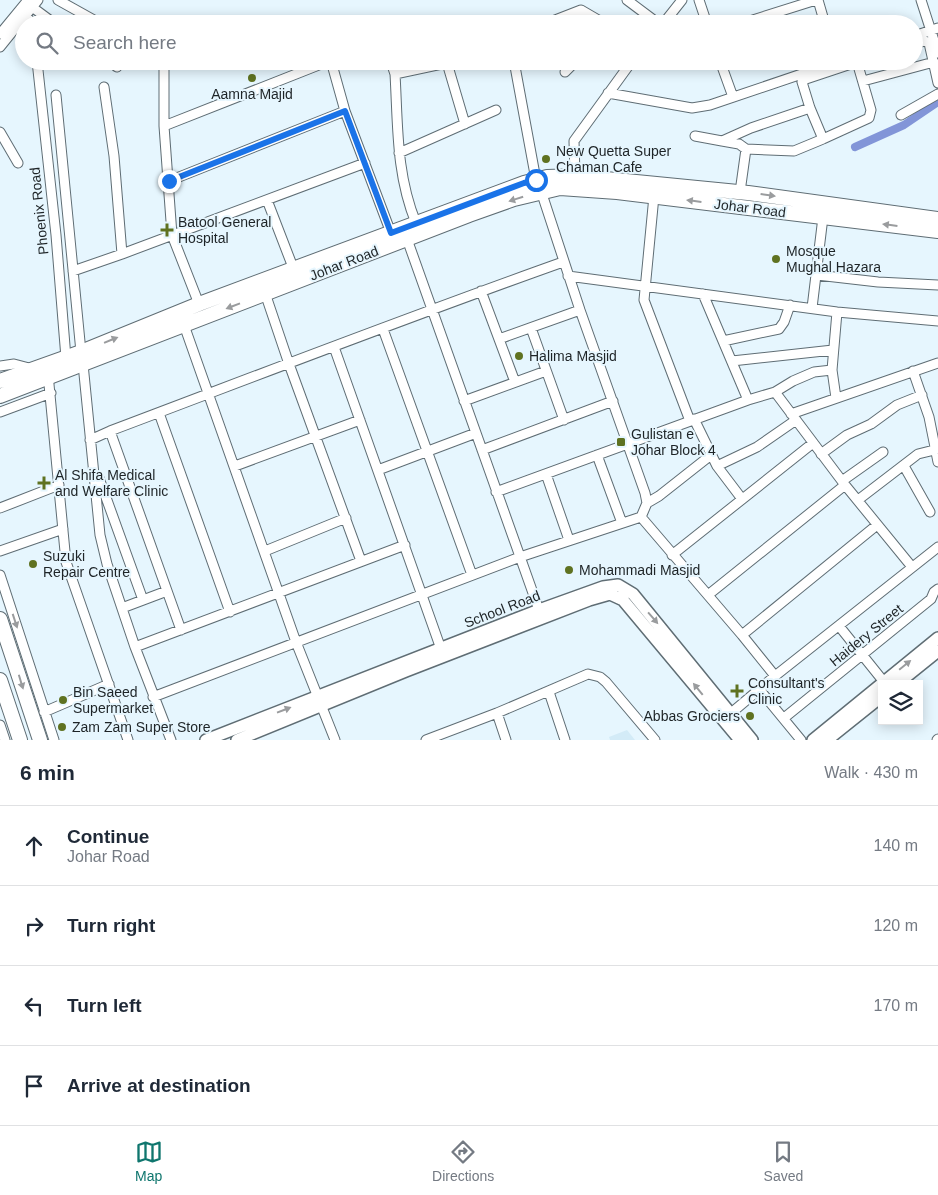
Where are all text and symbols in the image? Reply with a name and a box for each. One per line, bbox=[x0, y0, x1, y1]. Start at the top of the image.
search box bbox=[15, 15, 923, 70]
icon: search bbox=[33, 29, 61, 57]
text: Search here bbox=[73, 32, 177, 53]
marker: Aamna Majid bbox=[246, 72, 258, 84]
place label: Aamna Majid bbox=[211, 86, 293, 102]
place label: New Quetta Super Chaman Cafe bbox=[556, 143, 672, 175]
marker: New Quetta Super Chaman Cafe bbox=[540, 153, 552, 165]
street label: Phoenix Road bbox=[26, 166, 52, 256]
route start bbox=[525, 169, 548, 192]
route end bbox=[158, 170, 181, 193]
one-way arrow bbox=[761, 192, 777, 200]
one-way arrow bbox=[508, 195, 523, 203]
street label: Johar Road bbox=[713, 196, 787, 220]
one-way arrow bbox=[685, 197, 701, 205]
place label: Batool General Hospital bbox=[178, 214, 271, 246]
one-way arrow bbox=[881, 221, 897, 229]
marker: Batool General Hospital bbox=[160, 223, 174, 237]
street label: Johar Road bbox=[307, 243, 381, 283]
place label: Mosque Mughal Hazara bbox=[786, 243, 881, 275]
marker: Mosque Mughal Hazara bbox=[770, 253, 782, 265]
one-way arrow bbox=[225, 302, 240, 310]
one-way arrow bbox=[104, 336, 119, 343]
place label: Halima Masjid bbox=[529, 348, 617, 364]
marker: Halima Masjid bbox=[513, 350, 525, 362]
place label: Gulistan e Johar Block 4 bbox=[631, 426, 716, 458]
marker: Gulistan e Johar Block 4 bbox=[615, 436, 627, 448]
place label: Al Shifa Medical and Welfare Clinic bbox=[55, 467, 168, 499]
marker: Al Shifa Medical and Welfare Clinic bbox=[37, 476, 51, 490]
place label: Suzuki Repair Centre bbox=[43, 548, 130, 580]
marker: Suzuki Repair Centre bbox=[27, 558, 39, 570]
place label: Mohammadi Masjid bbox=[579, 562, 700, 578]
marker: Mohammadi Masjid bbox=[563, 564, 575, 576]
street label: School Road bbox=[462, 587, 542, 631]
street label: Haidery Street bbox=[826, 601, 906, 669]
one-way arrow bbox=[647, 612, 659, 624]
one-way arrow bbox=[12, 614, 19, 629]
one-way arrow bbox=[898, 659, 911, 670]
one-way arrow bbox=[17, 674, 25, 689]
place label: Consultant's Clinic bbox=[748, 675, 825, 707]
map controls bbox=[878, 680, 923, 725]
button: layers bbox=[878, 680, 923, 725]
one-way arrow bbox=[693, 683, 704, 695]
place label: Bin Saeed Supermarket bbox=[73, 684, 153, 716]
marker: Consultant's Clinic bbox=[730, 684, 744, 698]
marker: Bin Saeed Supermarket bbox=[57, 694, 69, 706]
one-way arrow bbox=[277, 706, 292, 714]
place label: Abbas Grociers bbox=[644, 708, 740, 724]
marker: Abbas Grociers bbox=[744, 710, 756, 722]
place label: Zam Zam Super Store bbox=[72, 719, 211, 735]
marker: Zam Zam Super Store bbox=[56, 721, 68, 733]
text: 6 min bbox=[20, 761, 75, 784]
text: Walk · 430 m bbox=[824, 764, 918, 781]
text: Continue bbox=[67, 826, 149, 847]
icon: ahead bbox=[20, 832, 48, 860]
text: 140 m bbox=[874, 837, 918, 854]
text: Johar Road bbox=[67, 848, 150, 865]
icon: right bbox=[20, 912, 48, 940]
text: Turn right bbox=[67, 915, 155, 936]
text: 120 m bbox=[874, 917, 918, 934]
icon: left bbox=[20, 992, 48, 1020]
text: Turn left bbox=[67, 995, 142, 1016]
text: 170 m bbox=[874, 997, 918, 1014]
icon: arrive bbox=[20, 1072, 48, 1100]
text: Arrive at destination bbox=[67, 1075, 251, 1096]
tab: Map bbox=[135, 1138, 163, 1184]
tab: Directions bbox=[432, 1138, 494, 1184]
tab: Saved bbox=[764, 1138, 803, 1184]

